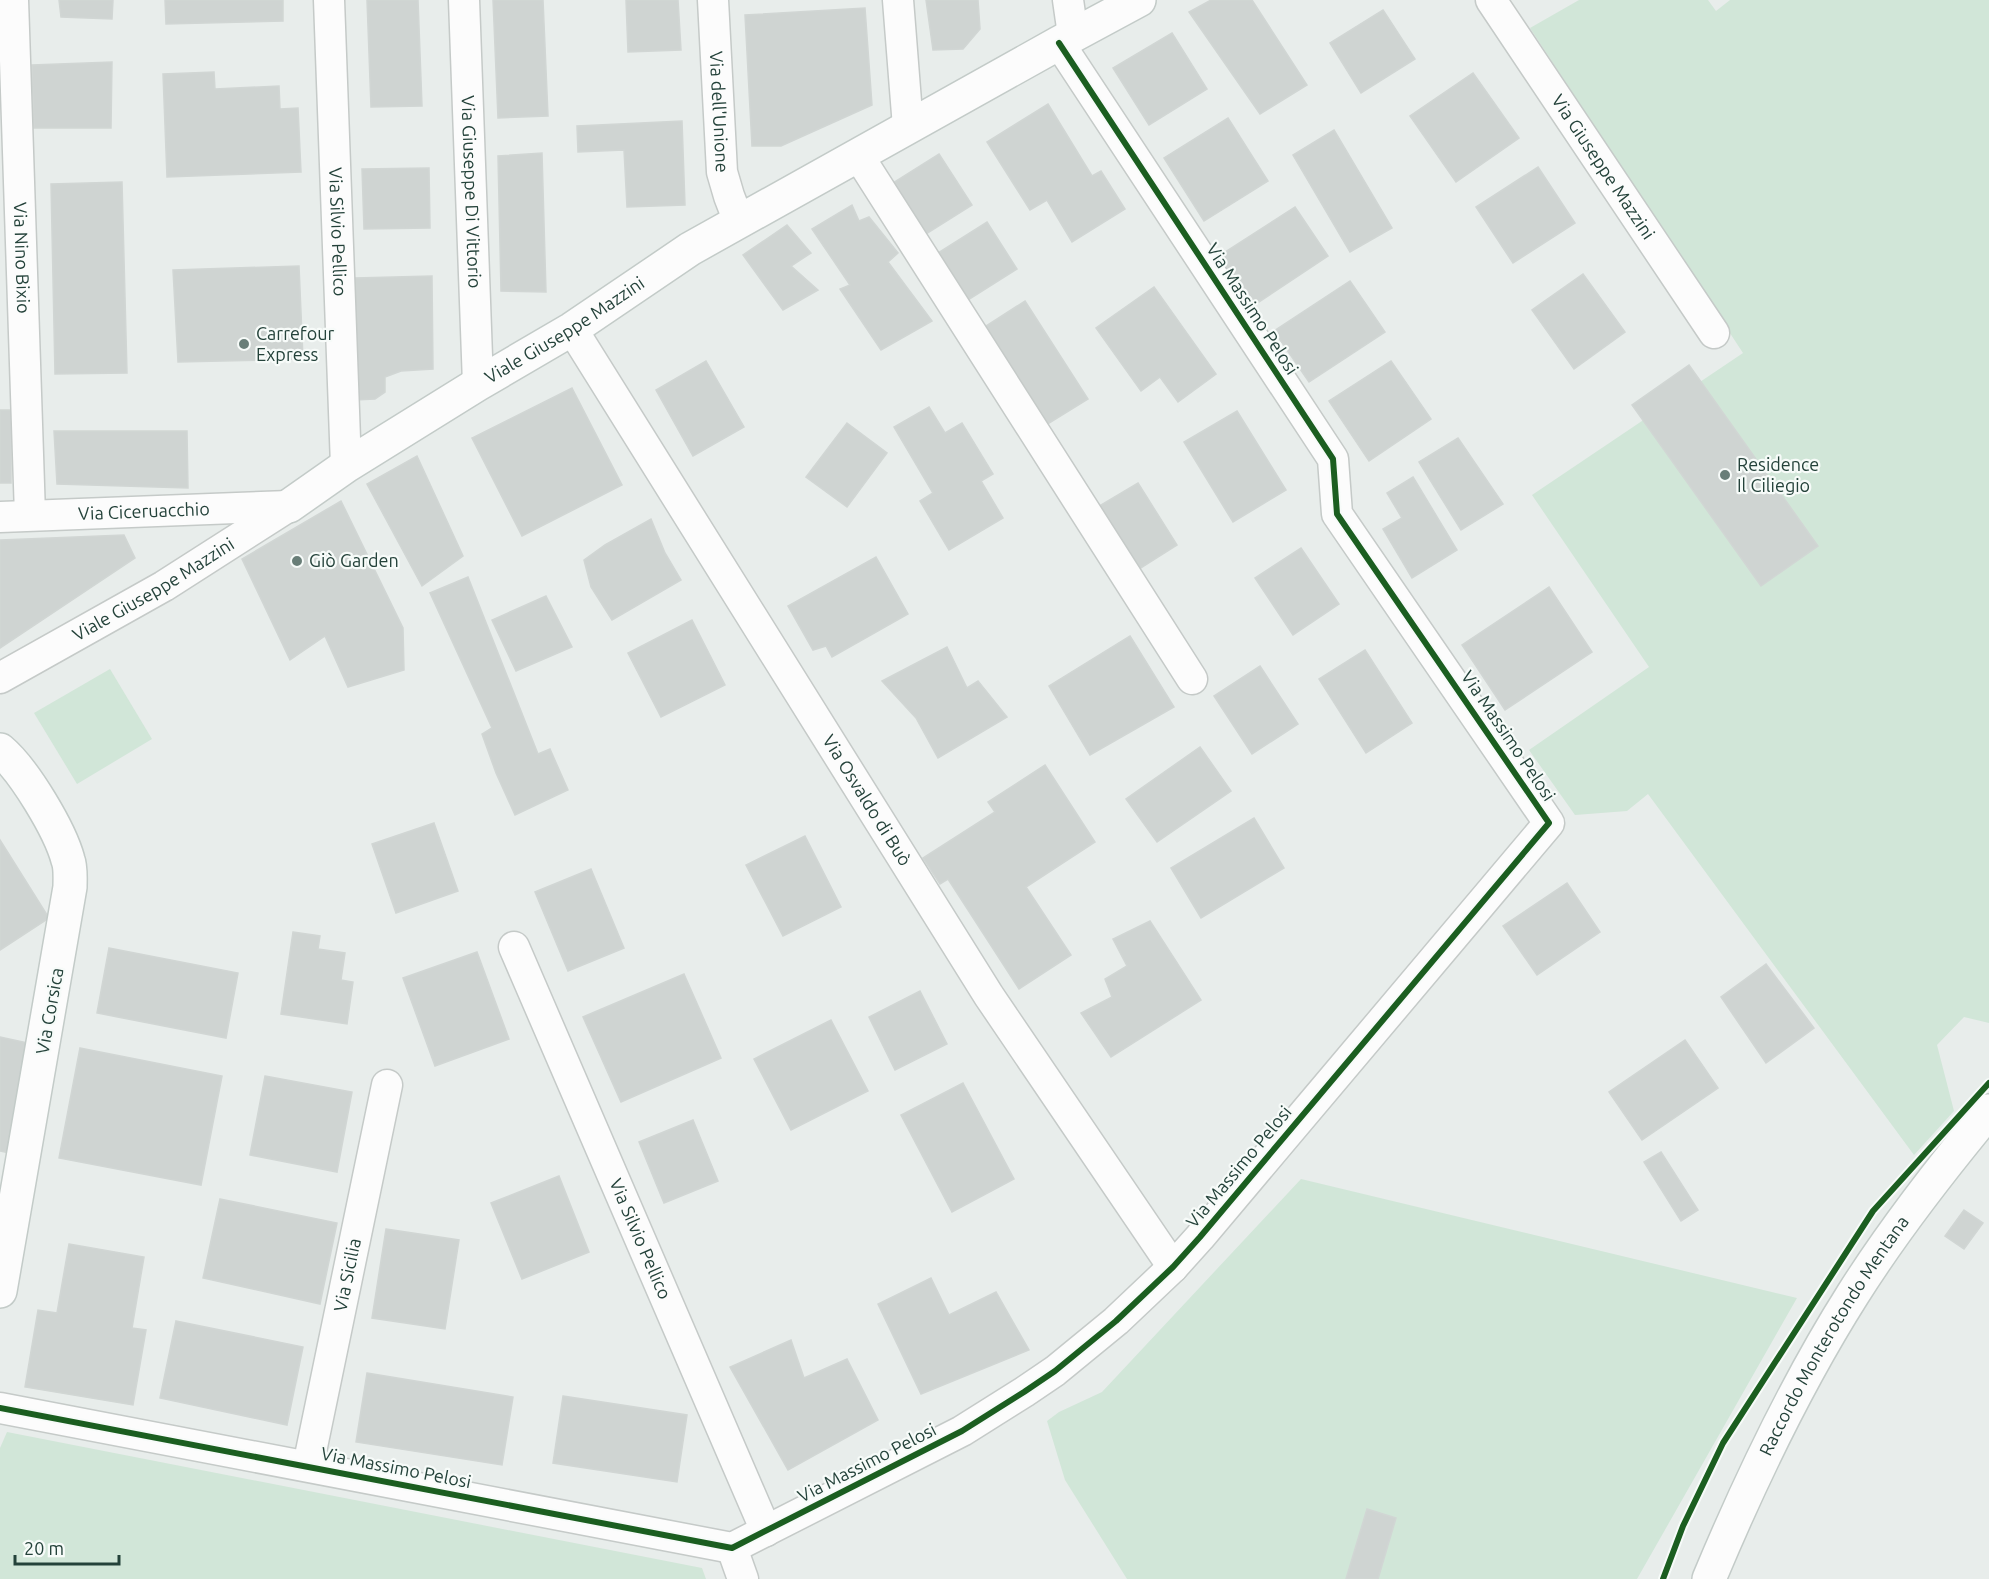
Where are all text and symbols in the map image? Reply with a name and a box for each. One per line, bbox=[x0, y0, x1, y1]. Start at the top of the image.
street label: Via dell'Unione bbox=[707, 50, 733, 173]
street label: Via Giuseppe Mazzini bbox=[1548, 90, 1659, 243]
street label: Via Giuseppe Di Vittorio bbox=[458, 95, 486, 289]
street label: Via Silvio Pellico bbox=[326, 167, 351, 297]
street label: Via Nino Bixio bbox=[11, 202, 34, 314]
street label: Via Massimo Pelosi bbox=[1203, 239, 1303, 378]
street label: Viale Giuseppe Mazzini bbox=[481, 272, 648, 387]
place label: Carrefour Express bbox=[256, 323, 335, 364]
marker: Carrefour Express bbox=[237, 337, 251, 351]
place label: Residence Il Ciliegio bbox=[1737, 454, 1819, 495]
marker: Residence Il Ciliegio bbox=[1718, 468, 1732, 482]
street label: Via Ciceruacchio bbox=[78, 498, 210, 523]
street label: Viale Giuseppe Mazzini bbox=[69, 533, 237, 644]
place label: Giò Garden bbox=[309, 550, 399, 570]
marker: Giò Garden bbox=[290, 554, 304, 568]
street label: Via Massimo Pelosi bbox=[1458, 667, 1560, 804]
street label: Via Osvaldo di Buò bbox=[819, 731, 916, 869]
street label: Via Corsica bbox=[32, 966, 66, 1056]
street label: Via Massimo Pelosi bbox=[1182, 1101, 1295, 1231]
street label: Via Silvio Pellico bbox=[606, 1175, 676, 1302]
street label: Raccordo Monterotondo Mentana bbox=[1755, 1212, 1912, 1458]
street label: Via Sicilia bbox=[329, 1236, 364, 1313]
street label: Via Massimo Pelosi bbox=[794, 1419, 939, 1506]
street label: Via Massimo Pelosi bbox=[319, 1443, 473, 1491]
scale bar bbox=[15, 1528, 118, 1566]
text: 20 m bbox=[24, 1538, 64, 1558]

